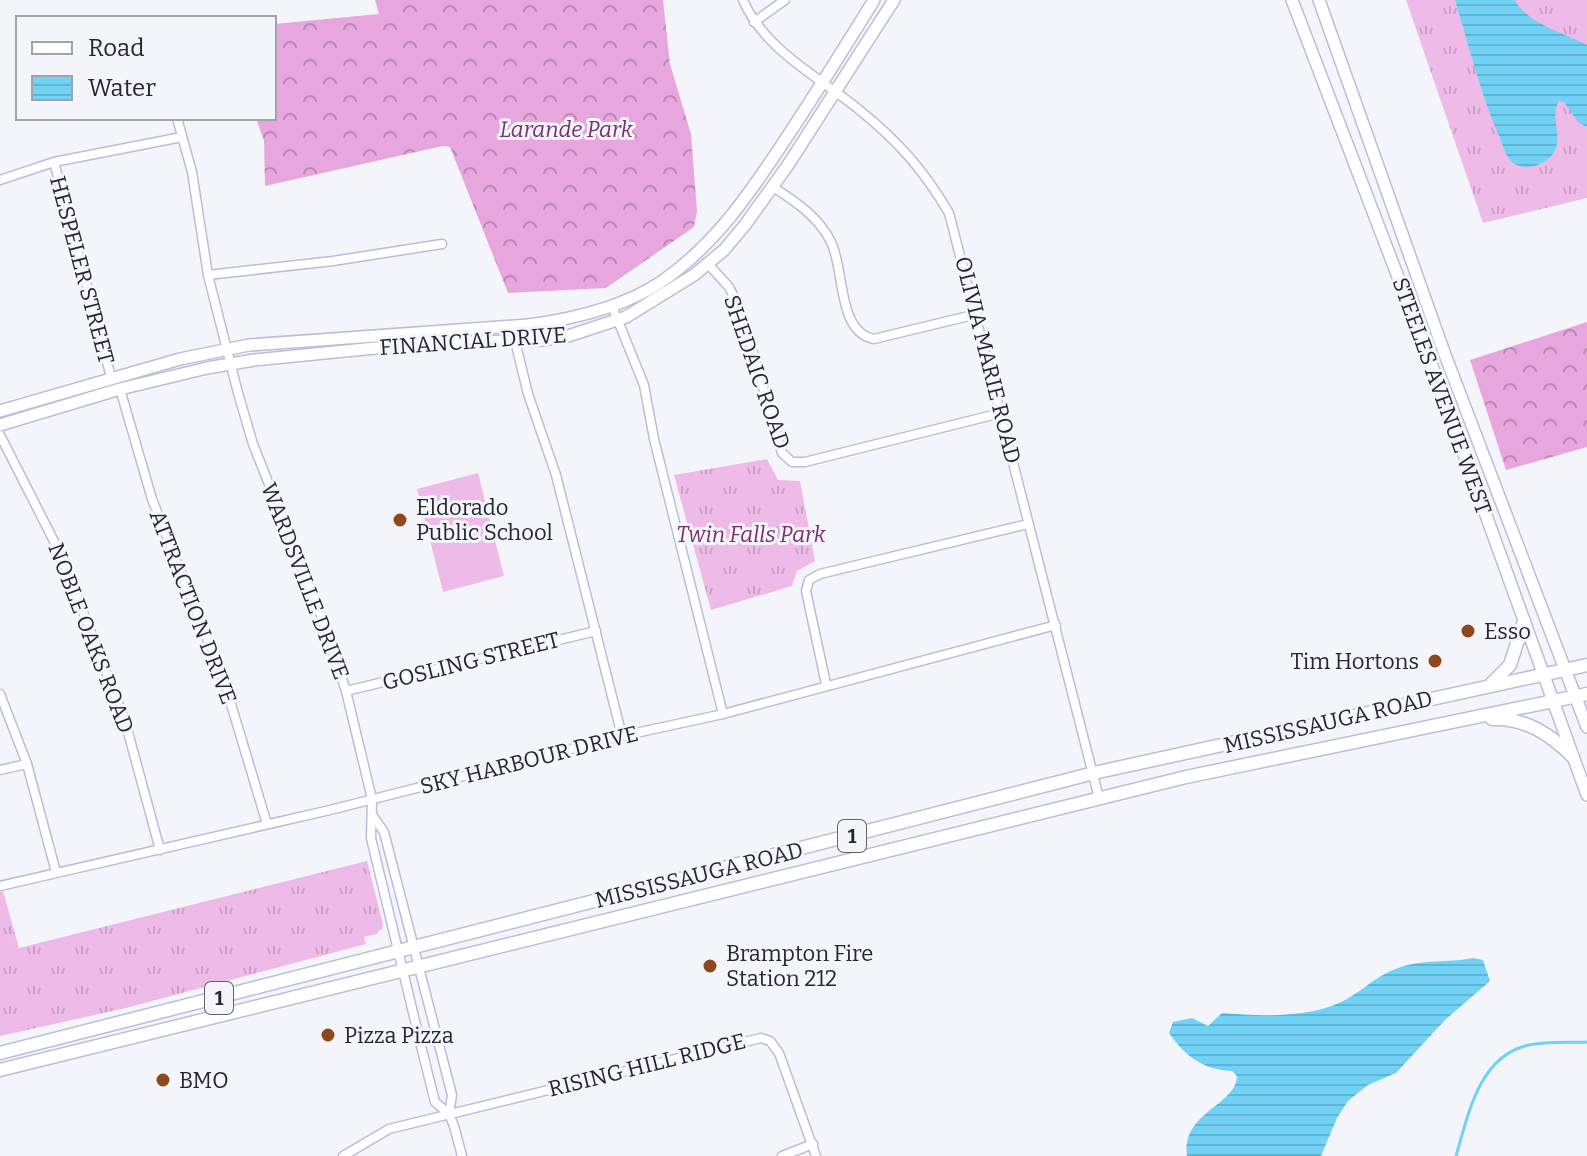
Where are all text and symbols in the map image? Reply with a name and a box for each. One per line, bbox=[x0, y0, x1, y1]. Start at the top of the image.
legend bbox=[16, 16, 276, 120]
text: Road bbox=[88, 34, 144, 62]
text: Water bbox=[88, 74, 156, 102]
park label: Larande Park bbox=[499, 116, 634, 143]
street label: HESPELER STREET bbox=[44, 173, 120, 367]
street label: OLIVIA MARIE ROAD bbox=[949, 254, 1027, 466]
street label: STEELES AVENUE WEST bbox=[1387, 274, 1498, 518]
street label: SHEDAIC ROAD bbox=[718, 291, 796, 453]
street label: FINANCIAL DRIVE bbox=[379, 321, 567, 361]
street label: WARDSVILLE DRIVE bbox=[255, 479, 355, 683]
place label: Eldorado Public School bbox=[416, 494, 553, 546]
street label: ATTRACTION DRIVE bbox=[144, 506, 242, 708]
marker: Eldorado Public School bbox=[391, 511, 409, 529]
park label: Twin Falls Park bbox=[676, 521, 827, 548]
street label: NOBLE OAKS ROAD bbox=[42, 539, 140, 737]
place label: Esso bbox=[1484, 618, 1531, 645]
marker: Esso bbox=[1459, 622, 1477, 640]
street label: GOSLING STREET bbox=[379, 626, 563, 696]
place label: Tim Hortons bbox=[1290, 648, 1419, 675]
marker: Tim Hortons bbox=[1426, 652, 1444, 670]
street label: MISSISSAUGA ROAD bbox=[1221, 685, 1435, 759]
street label: SKY HARBOUR DRIVE bbox=[417, 720, 641, 800]
road number: 1 bbox=[838, 820, 866, 852]
street label: MISSISSAUGA ROAD bbox=[592, 836, 806, 914]
place label: Brampton Fire Station 212 bbox=[726, 940, 873, 992]
marker: Brampton Fire Station 212 bbox=[701, 957, 719, 975]
road number: 1 bbox=[205, 982, 233, 1014]
place label: Pizza Pizza bbox=[344, 1022, 454, 1049]
marker: Pizza Pizza bbox=[319, 1026, 337, 1044]
street label: RISING HILL RIDGE bbox=[546, 1027, 748, 1103]
place label: BMO bbox=[179, 1067, 229, 1094]
marker: BMO bbox=[154, 1071, 172, 1089]

